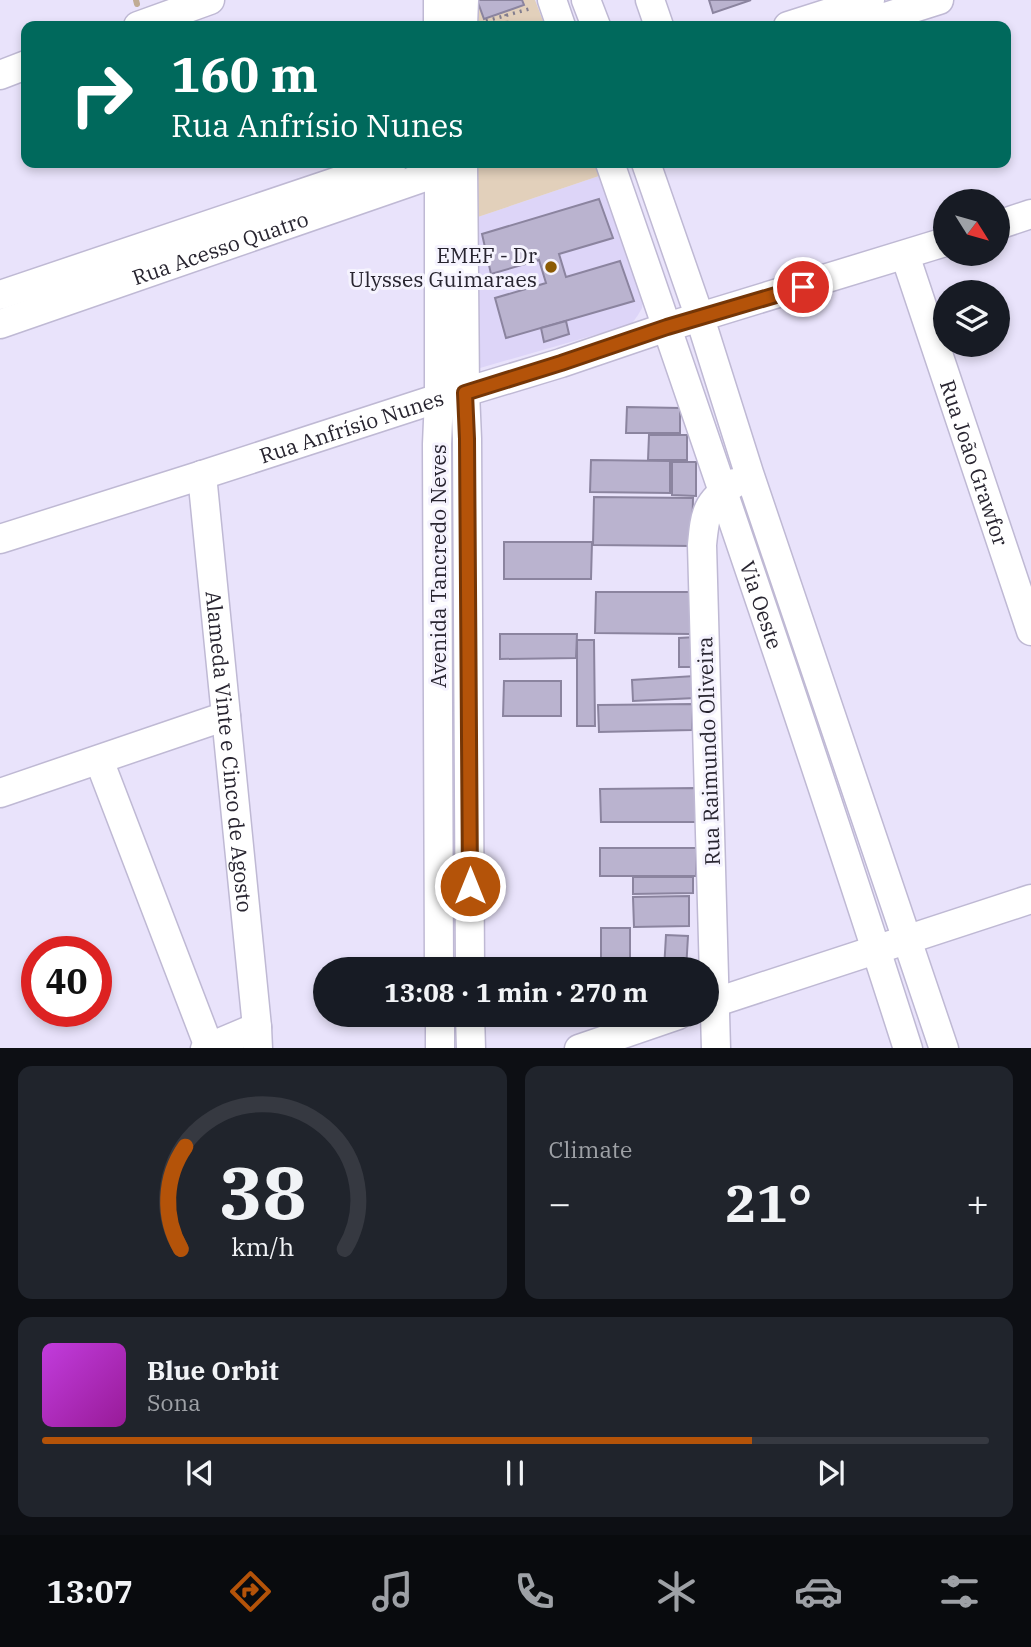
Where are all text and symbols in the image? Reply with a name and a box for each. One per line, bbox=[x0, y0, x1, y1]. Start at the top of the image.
text: 160 m bbox=[171, 42, 318, 105]
icon: right bbox=[56, 49, 147, 140]
text: Rua Anfrísio Nunes bbox=[171, 104, 464, 146]
north arrow bbox=[933, 189, 1010, 266]
map controls bbox=[933, 189, 1010, 357]
street label: Rua Acesso Quatro bbox=[128, 204, 312, 291]
place label: EMEF - Dr Ulysses Guimaraes bbox=[349, 241, 538, 293]
pin bbox=[773, 257, 833, 317]
marker: EMEF - Dr Ulysses Guimaraes bbox=[543, 259, 559, 275]
icon: arrive bbox=[784, 268, 822, 306]
button: layers bbox=[933, 280, 1010, 357]
street label: Rua João Grawfor bbox=[934, 376, 1016, 550]
street label: Rua Anfrísio Nunes bbox=[256, 383, 447, 469]
street label: Avenida Tancredo Neves bbox=[424, 444, 452, 688]
street label: Via Oeste bbox=[734, 557, 789, 653]
street label: Alameda Vinte e Cinco de Agosto bbox=[200, 590, 259, 914]
street label: Rua Raimundo Oliveira bbox=[690, 636, 726, 866]
position arrow bbox=[433, 849, 507, 923]
speed limit sign: 40 bbox=[21, 936, 112, 1027]
text: 13:08 · 1 min · 270 m bbox=[384, 975, 648, 1009]
text: Climate bbox=[549, 1134, 632, 1164]
text: 38 bbox=[219, 1144, 306, 1239]
text: 21° bbox=[725, 1169, 812, 1236]
text: − bbox=[549, 1178, 571, 1227]
text: + bbox=[966, 1178, 989, 1227]
text: km/h bbox=[231, 1229, 294, 1262]
text: Blue Orbit bbox=[147, 1353, 279, 1387]
text: Sona bbox=[147, 1387, 201, 1417]
icon: previous bbox=[181, 1454, 219, 1492]
icon: pause bbox=[496, 1454, 534, 1492]
icon: next bbox=[812, 1454, 850, 1492]
icon: directions bbox=[226, 1567, 275, 1616]
icon: music bbox=[368, 1567, 417, 1616]
icon: phone bbox=[510, 1567, 559, 1616]
icon: climate bbox=[652, 1567, 701, 1616]
icon: car bbox=[794, 1567, 843, 1616]
icon: filters bbox=[935, 1567, 984, 1616]
text: 13:07 bbox=[46, 1570, 133, 1612]

